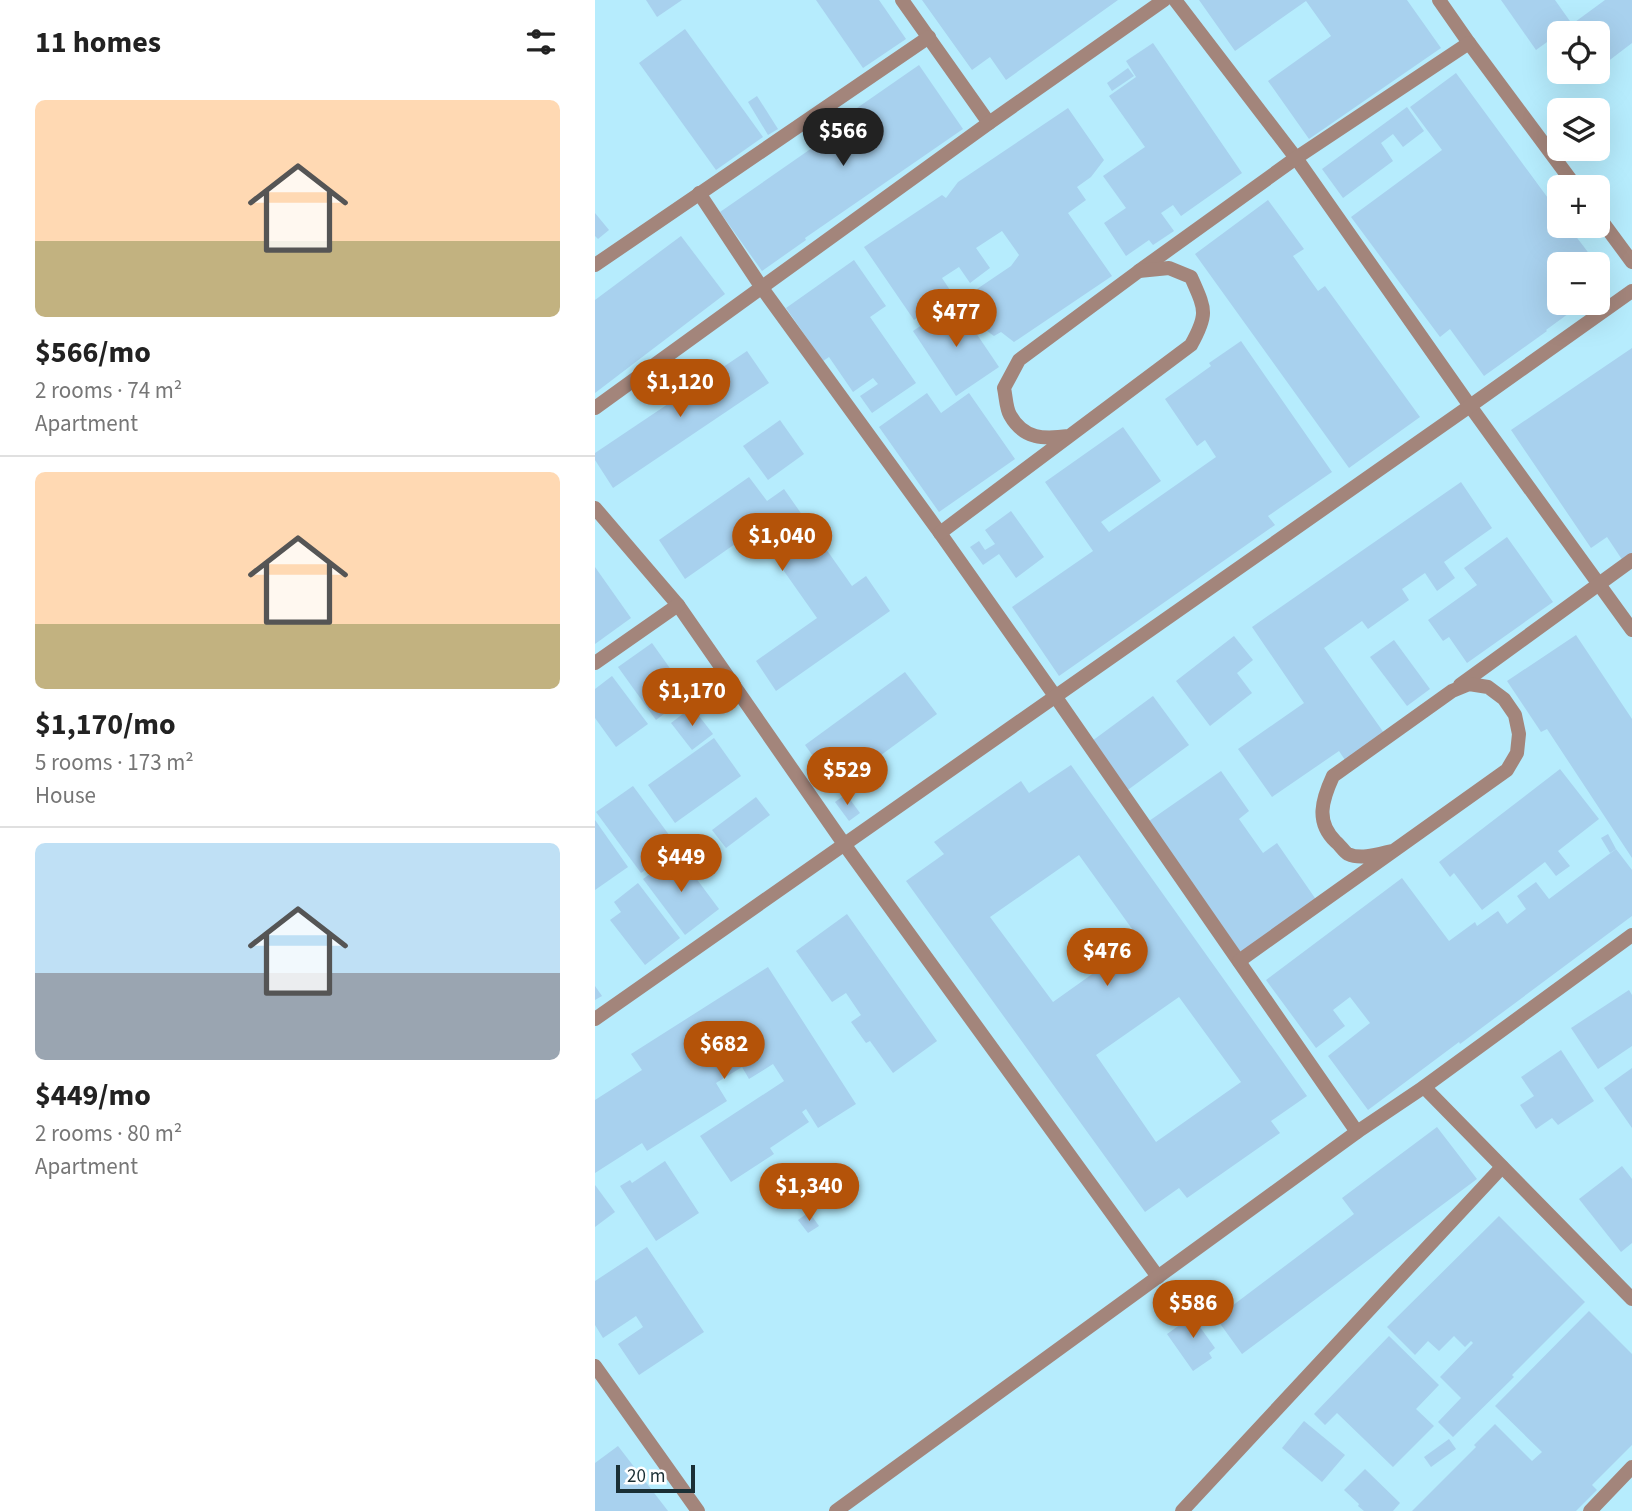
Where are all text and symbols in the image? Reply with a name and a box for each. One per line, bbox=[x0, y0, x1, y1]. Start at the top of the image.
text: 11 homes bbox=[35, 21, 161, 64]
map controls bbox=[1547, 21, 1610, 315]
button: locate bbox=[1547, 21, 1610, 84]
icon: filters bbox=[522, 23, 560, 61]
button: layers bbox=[1547, 98, 1610, 161]
pin: $566 bbox=[802, 108, 884, 168]
text: $566 bbox=[819, 114, 867, 147]
icon: home bbox=[235, 145, 361, 271]
button: + bbox=[1547, 175, 1610, 238]
button: − bbox=[1547, 252, 1610, 315]
pin: $477 bbox=[915, 290, 997, 349]
text: $477 bbox=[932, 295, 980, 328]
text: $566/mo bbox=[35, 331, 151, 374]
pin: $1,120 bbox=[623, 360, 737, 419]
text: $1,120 bbox=[646, 365, 714, 398]
text: 2 rooms · 74 m² bbox=[35, 374, 182, 407]
text: Apartment bbox=[35, 407, 138, 440]
pin: $1,040 bbox=[725, 514, 839, 573]
icon: home bbox=[235, 517, 361, 643]
text: $1,040 bbox=[748, 519, 816, 552]
pin: $1,170 bbox=[635, 668, 749, 728]
text: $1,170 bbox=[658, 674, 726, 707]
text: $1,170/mo bbox=[35, 703, 176, 746]
text: 5 rooms · 173 m² bbox=[35, 746, 194, 779]
pin: $529 bbox=[806, 748, 888, 807]
text: $529 bbox=[823, 753, 871, 786]
text: House bbox=[35, 779, 96, 812]
pin: $449 bbox=[640, 834, 722, 894]
text: $449 bbox=[657, 840, 705, 873]
icon: home bbox=[235, 888, 361, 1014]
pin: $476 bbox=[1066, 928, 1148, 988]
text: $476 bbox=[1083, 934, 1131, 967]
pin: $682 bbox=[683, 1021, 765, 1081]
text: $682 bbox=[700, 1027, 748, 1060]
text: $449/mo bbox=[35, 1074, 151, 1117]
text: 2 rooms · 80 m² bbox=[35, 1117, 182, 1150]
text: Apartment bbox=[35, 1150, 138, 1183]
pin: $1,340 bbox=[752, 1164, 866, 1223]
text: $1,340 bbox=[775, 1169, 843, 1202]
pin: $586 bbox=[1152, 1280, 1234, 1340]
text: $586 bbox=[1169, 1286, 1217, 1319]
scale bar bbox=[616, 1462, 695, 1494]
text: 20 m bbox=[627, 1463, 665, 1490]

